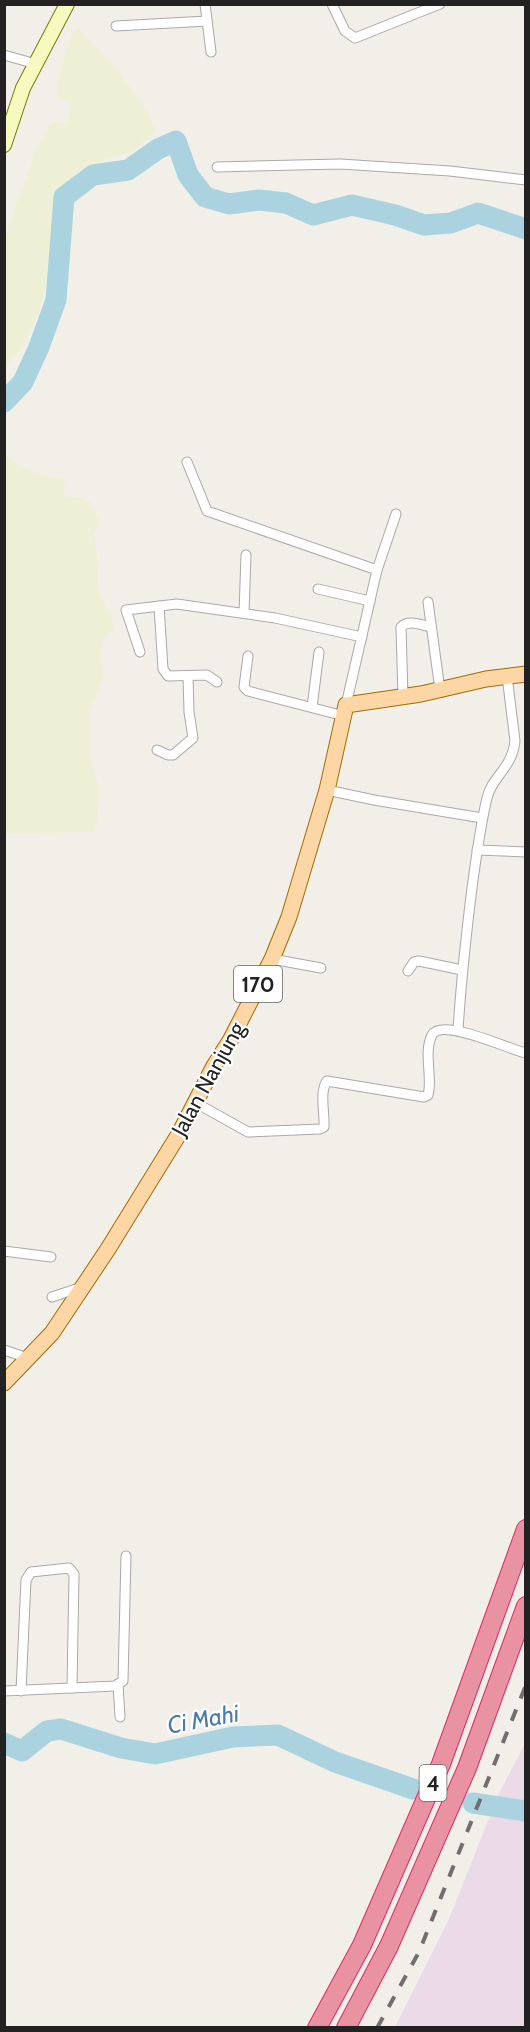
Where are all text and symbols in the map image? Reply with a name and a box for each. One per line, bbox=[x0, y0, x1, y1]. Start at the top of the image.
road number: 170 bbox=[234, 966, 282, 1002]
street label: Jalan Nanjung bbox=[165, 1016, 251, 1142]
water label: Ci Mahi bbox=[165, 1698, 242, 1740]
road number: 4 bbox=[420, 1765, 446, 1801]

